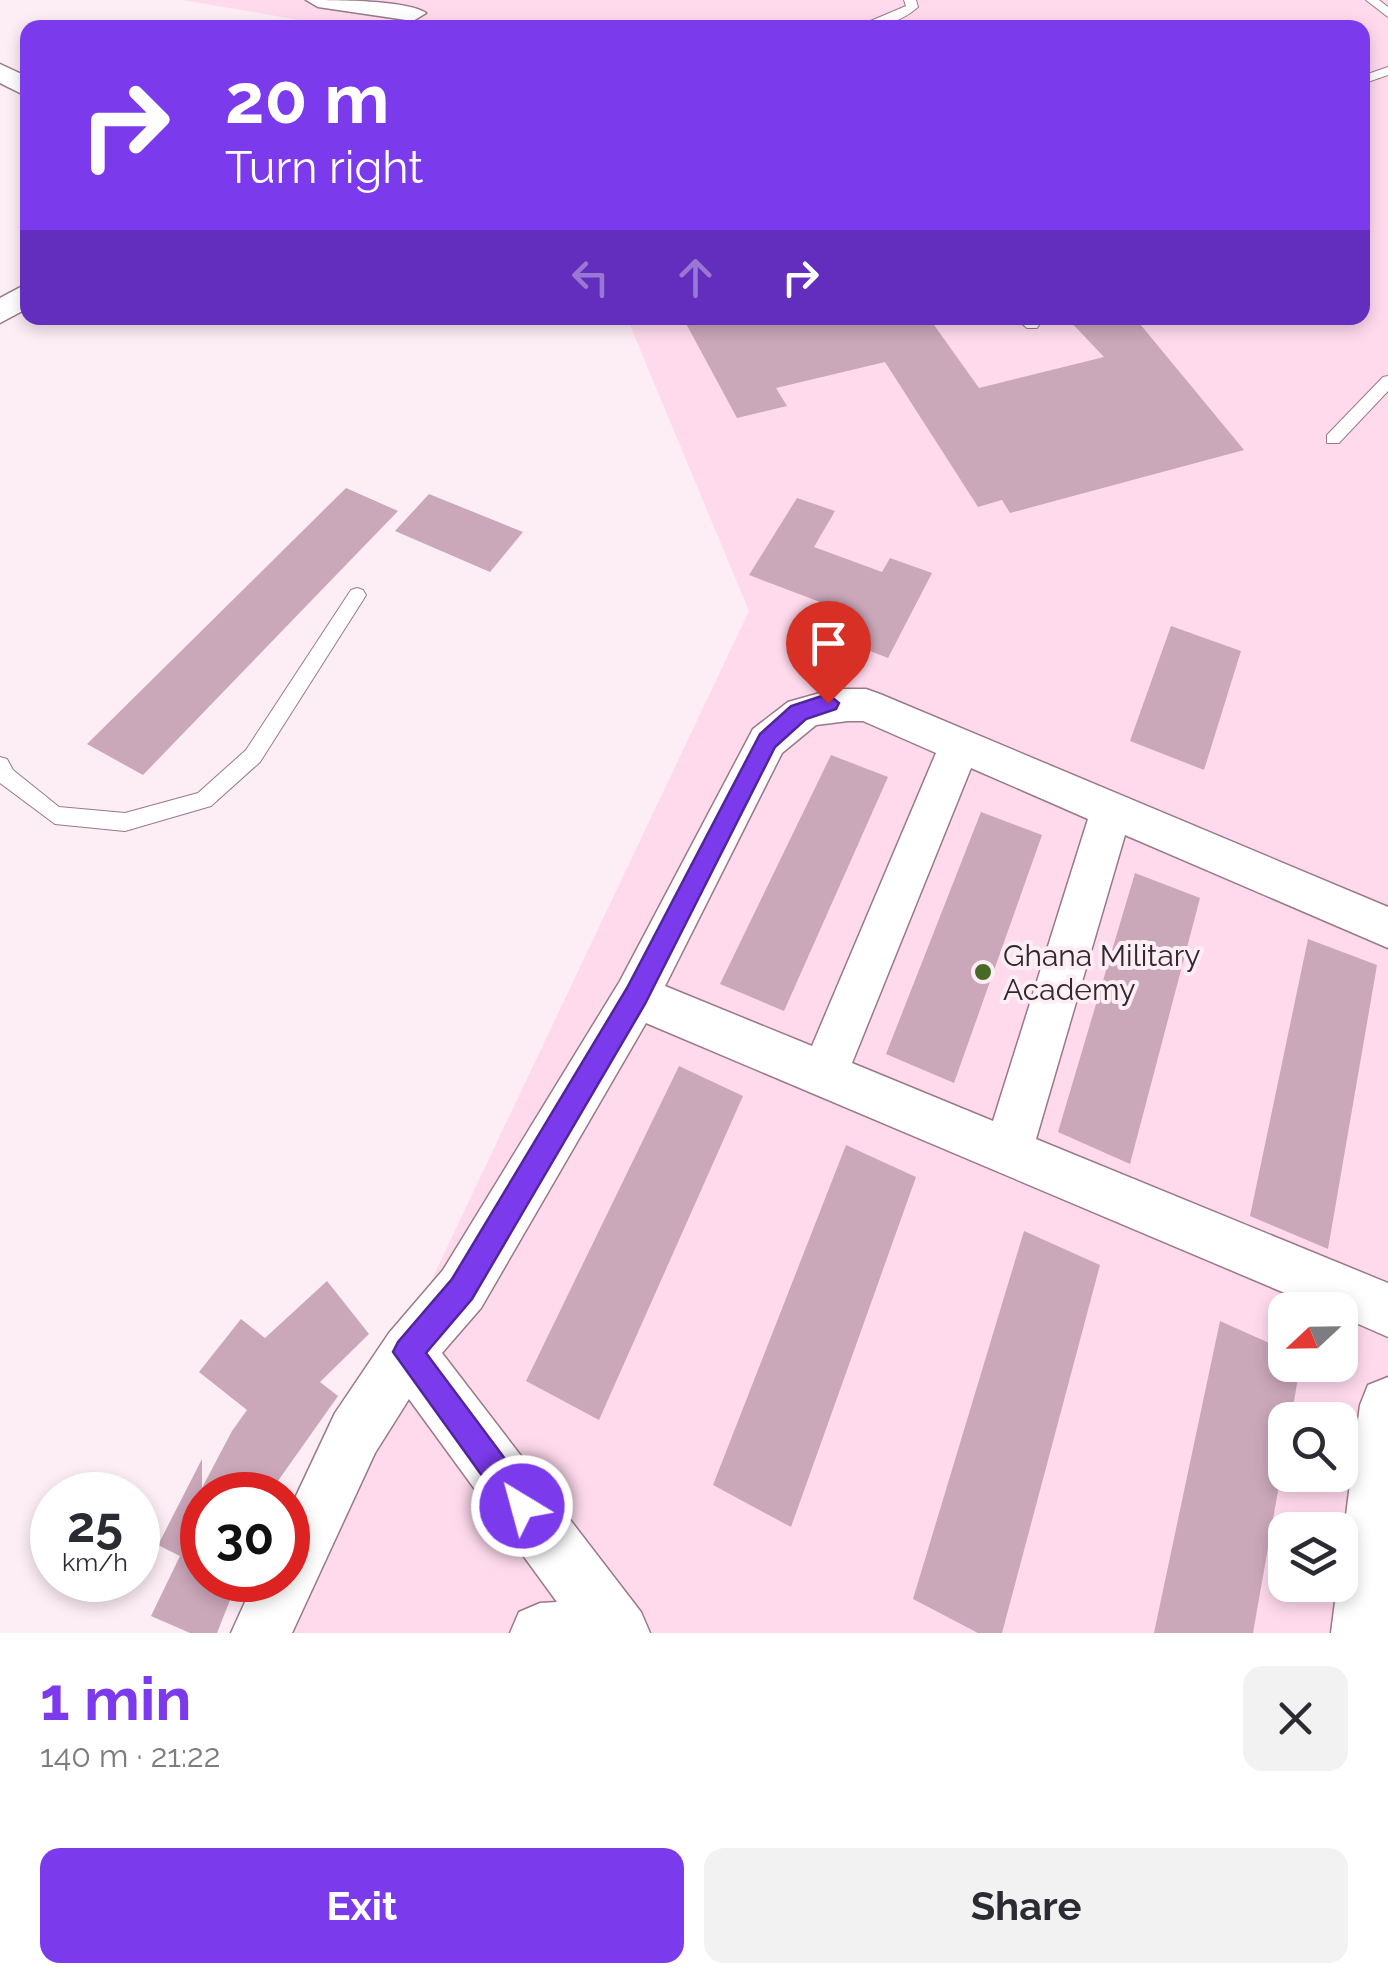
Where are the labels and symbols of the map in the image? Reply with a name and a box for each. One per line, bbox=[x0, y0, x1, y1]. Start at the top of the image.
pin bbox=[786, 601, 871, 704]
place label: Ghana Military Academy bbox=[1003, 938, 1201, 1007]
marker: Ghana Military Academy bbox=[972, 961, 994, 983]
north arrow bbox=[1268, 1292, 1358, 1382]
position arrow bbox=[470, 1454, 574, 1558]
speed limit sign: 30 bbox=[180, 1472, 310, 1602]

